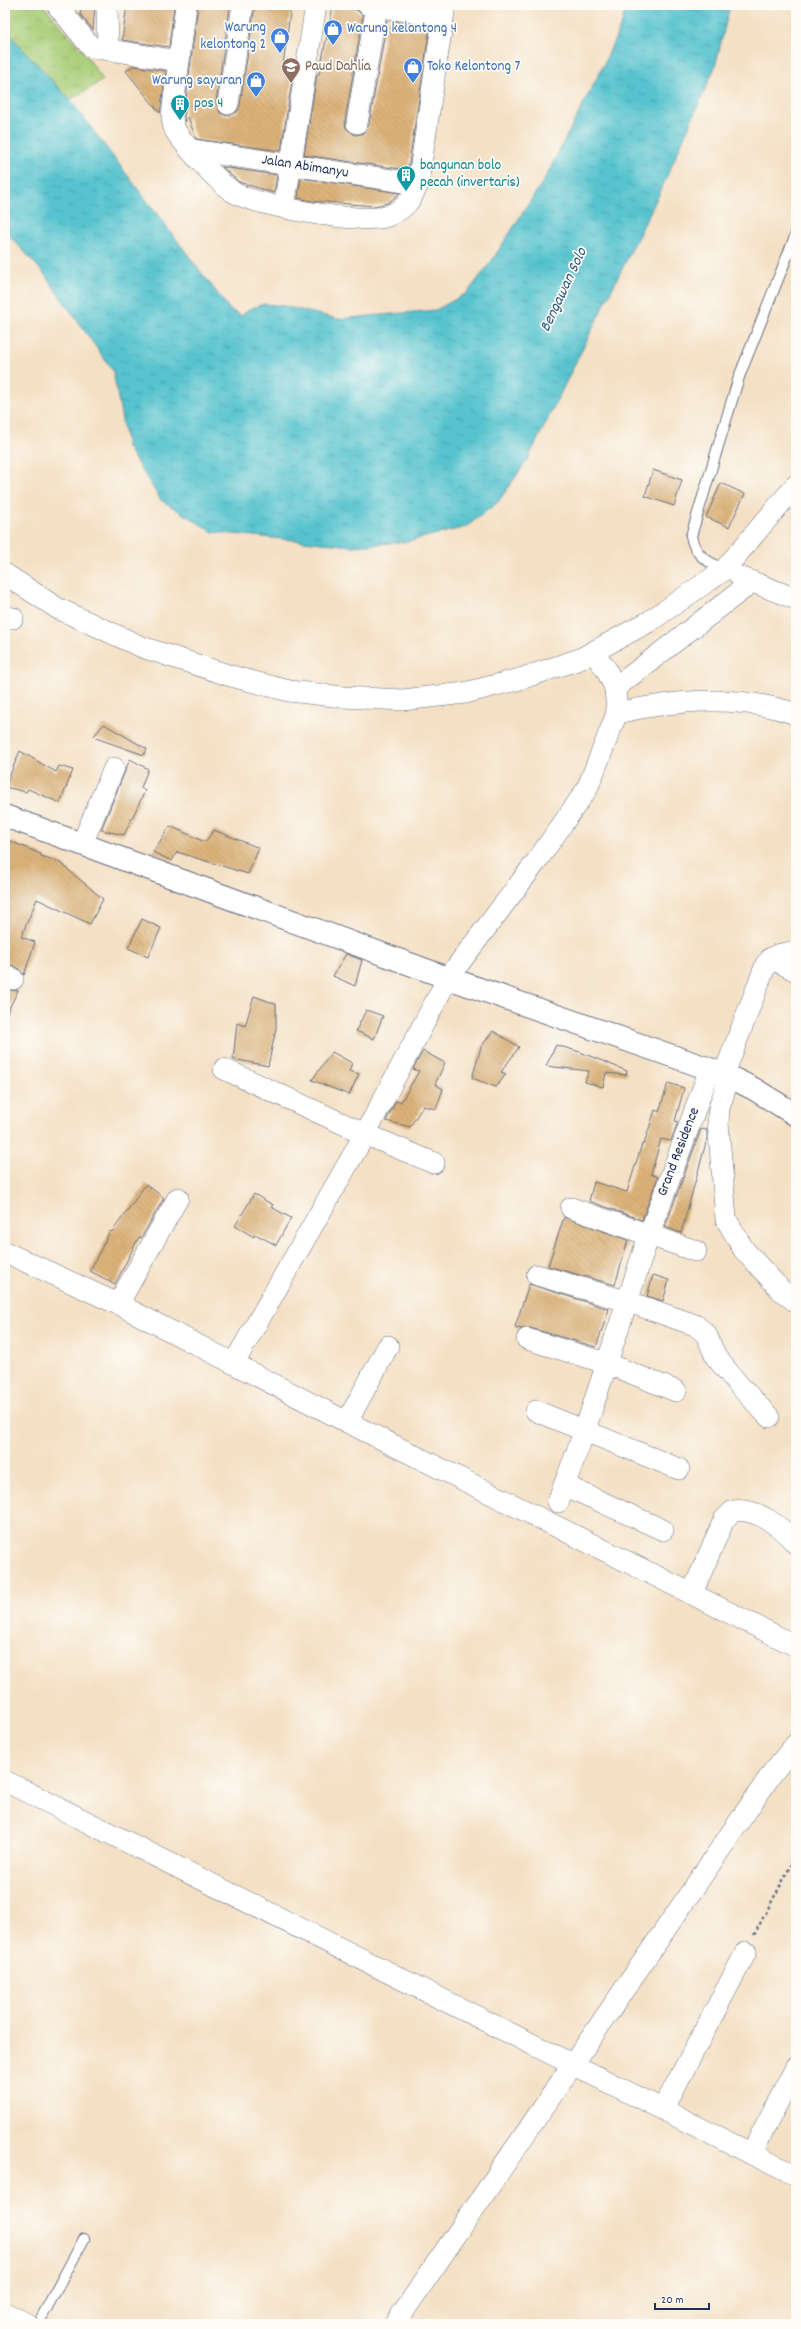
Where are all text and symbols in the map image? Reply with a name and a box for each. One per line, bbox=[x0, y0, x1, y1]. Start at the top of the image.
place label: Warung kelontong 2 bbox=[200, 17, 266, 56]
shop icon: Warung kelontong 4 bbox=[322, 18, 344, 46]
place label: Warung kelontong 4 bbox=[347, 18, 457, 40]
shop icon: Warung kelontong 2 bbox=[269, 26, 291, 54]
school or university icon: Paud Dahlia bbox=[280, 56, 302, 84]
place label: Paud Dahlia bbox=[305, 56, 372, 78]
shop icon: Toko Kelontong 7 bbox=[402, 56, 424, 84]
place label: Toko Kelontong 7 bbox=[427, 56, 520, 78]
place label: Warung sayuran bbox=[152, 70, 242, 92]
shop icon: Warung sayuran bbox=[245, 70, 267, 98]
building icon: pos 4 bbox=[169, 93, 191, 121]
place label: pos 4 bbox=[194, 93, 224, 115]
street label: Jalan Abimanyu bbox=[260, 149, 350, 185]
place label: bangunan bolo pecah (invertaris) bbox=[420, 155, 520, 194]
building icon: bangunan bolo pecah (invertaris) bbox=[395, 164, 417, 192]
water label: Bengawan Solo bbox=[534, 243, 594, 336]
street label: Grand Residence bbox=[652, 1104, 706, 1200]
scale bar bbox=[655, 2285, 709, 2311]
text: 20 m bbox=[661, 2292, 684, 2309]

